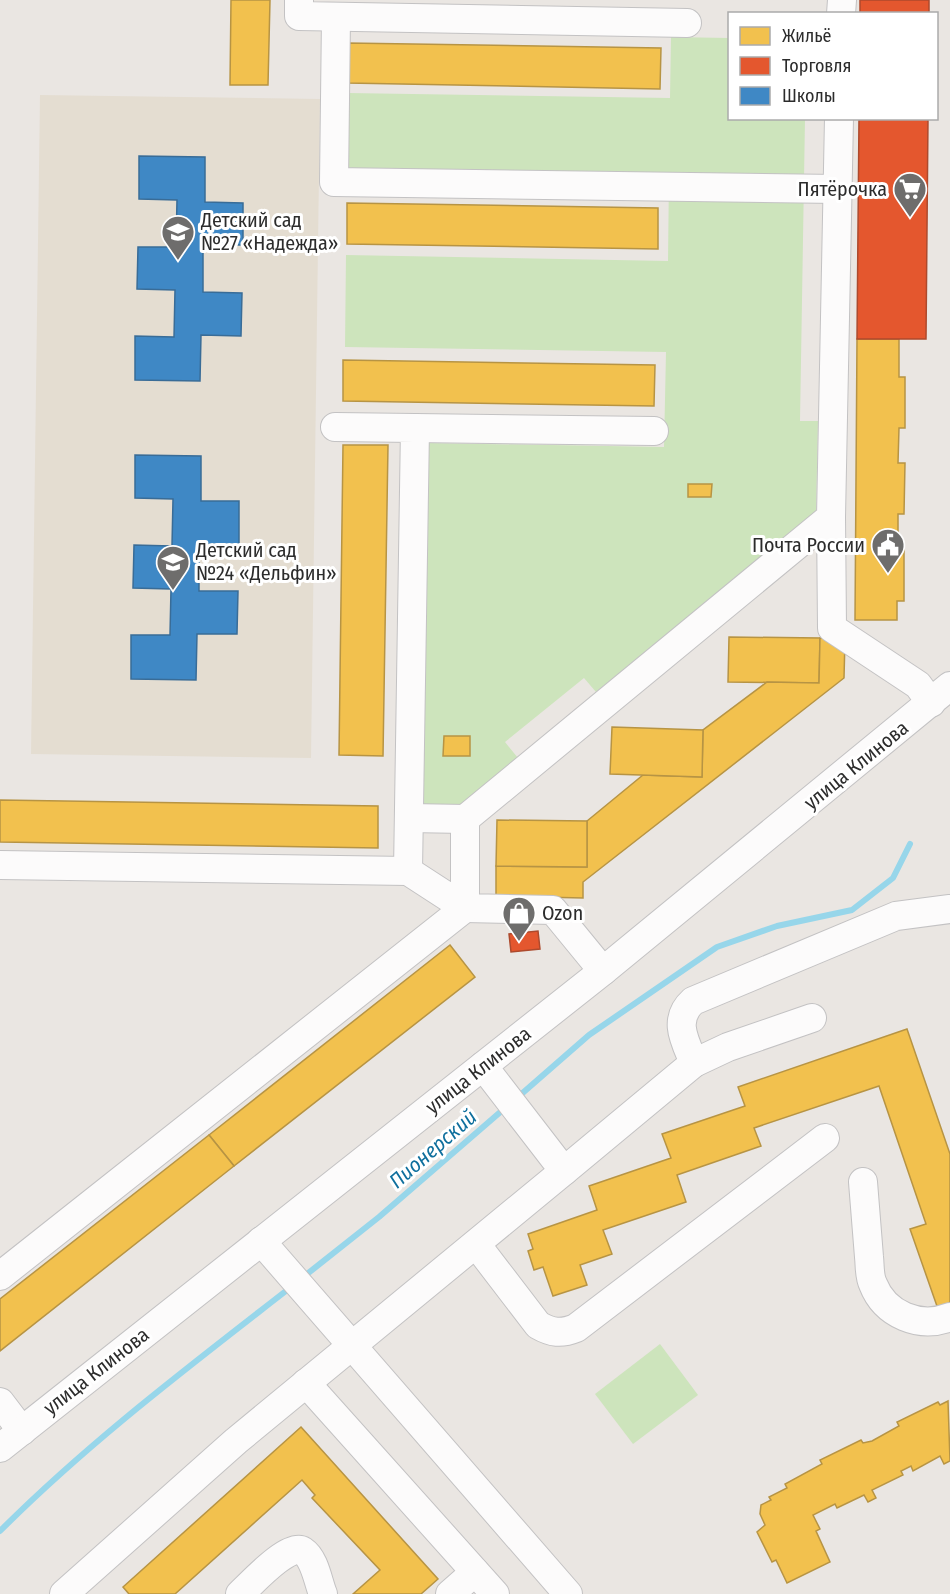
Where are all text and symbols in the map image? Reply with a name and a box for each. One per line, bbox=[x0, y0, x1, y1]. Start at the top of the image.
legend bbox=[728, 12, 938, 120]
text: Жильё bbox=[782, 25, 832, 47]
text: Торговля bbox=[782, 55, 851, 77]
text: Школы bbox=[782, 85, 836, 107]
supermarket icon: Пятёрочка bbox=[892, 171, 928, 218]
place label: Пятёрочка bbox=[798, 177, 887, 201]
place label: Детский сад №27 «Надежда» bbox=[200, 208, 338, 255]
school or university icon: Детский сад №27 «Надежда» bbox=[160, 214, 196, 261]
public building icon: Почта России bbox=[870, 527, 906, 574]
place label: Почта России bbox=[752, 533, 865, 557]
place label: Детский сад №24 «Дельфин» bbox=[195, 538, 337, 585]
school or university icon: Детский сад №24 «Дельфин» bbox=[155, 544, 191, 591]
street label: улица Клинова bbox=[799, 716, 913, 814]
shop icon: Ozon bbox=[501, 895, 537, 942]
place label: Ozon bbox=[542, 901, 583, 925]
street label: улица Клинова bbox=[420, 1021, 536, 1119]
water label: Пионерский bbox=[384, 1104, 482, 1194]
street label: улица Клинова bbox=[38, 1322, 154, 1420]

